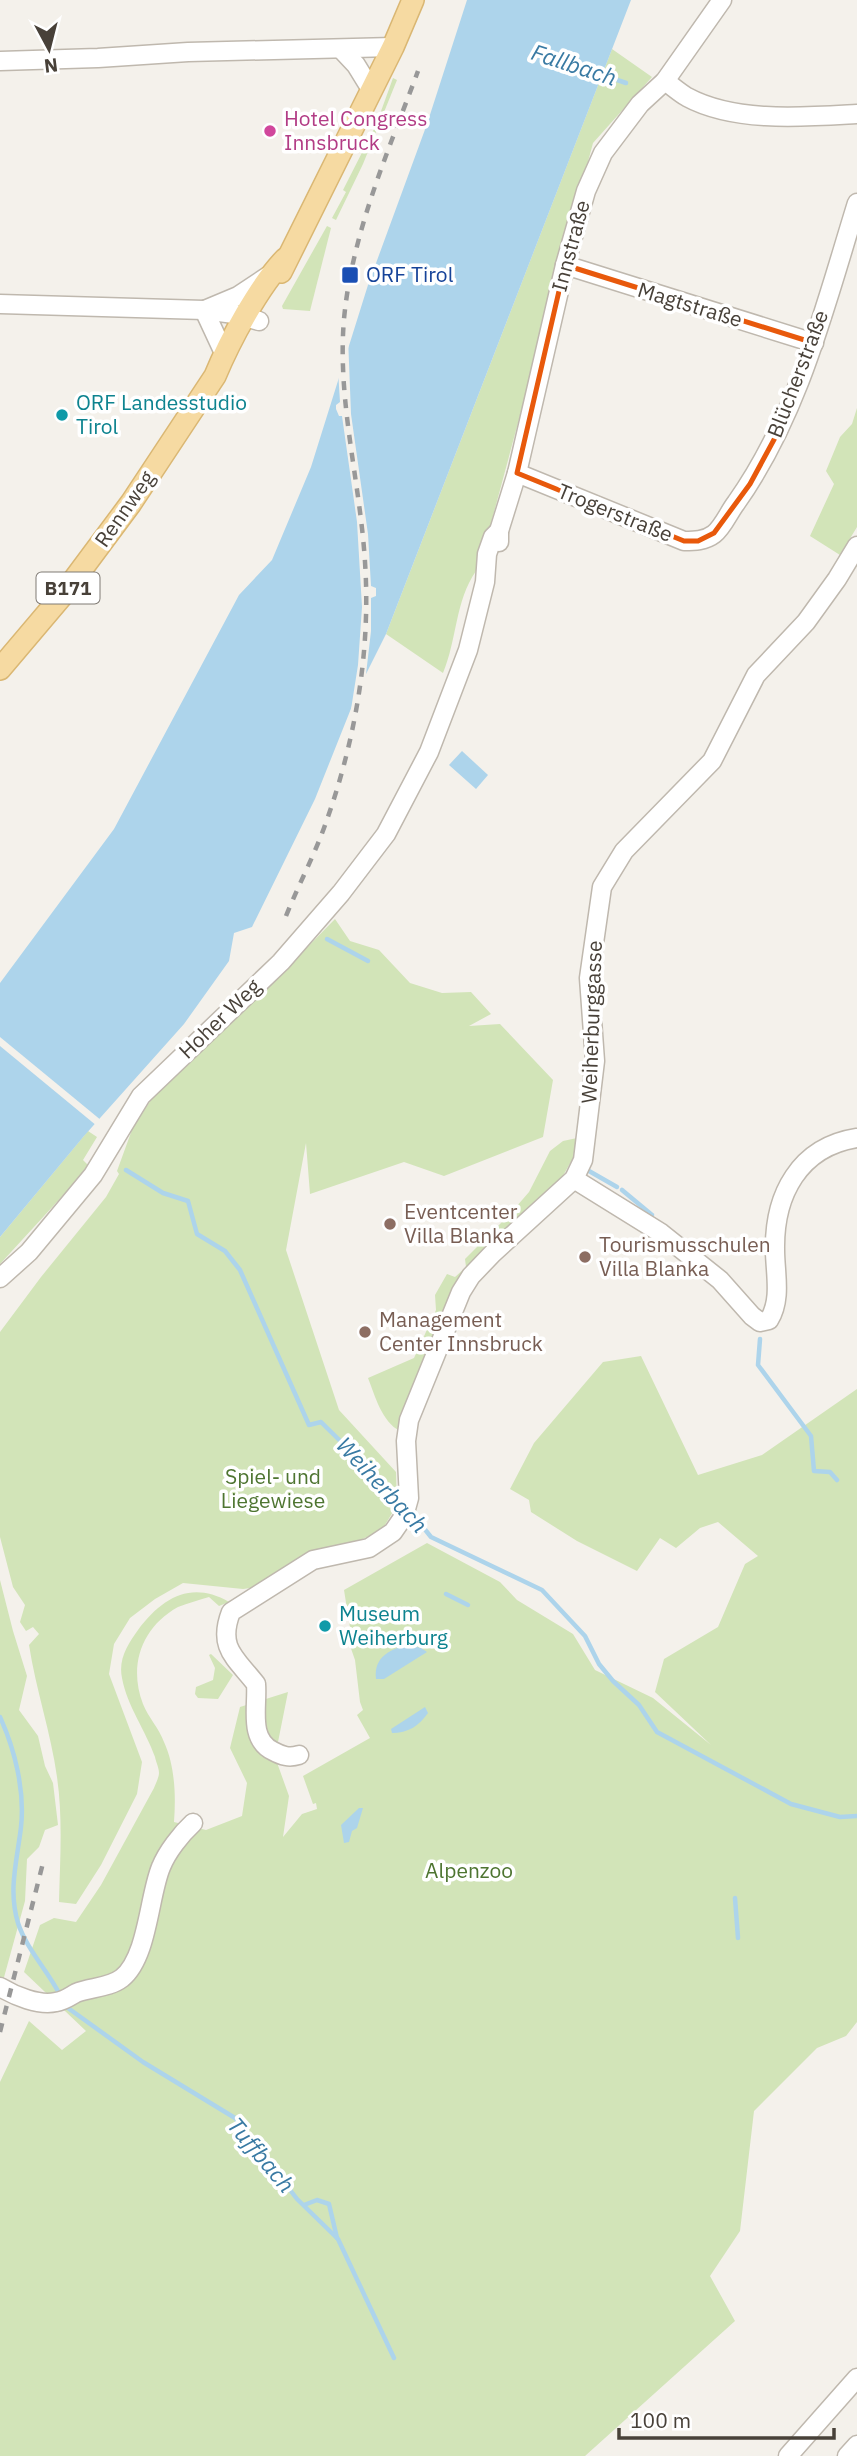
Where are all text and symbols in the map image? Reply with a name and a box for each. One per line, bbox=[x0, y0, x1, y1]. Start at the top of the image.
north arrow bbox=[14, 14, 84, 84]
water label: Fallbach bbox=[528, 36, 621, 92]
text: N bbox=[43, 53, 59, 79]
place label: Hotel Congress Innsbruck bbox=[284, 104, 427, 156]
marker: Hotel Congress Innsbruck bbox=[262, 123, 278, 139]
street label: Innstraße bbox=[544, 197, 596, 295]
place label: ORF Tirol bbox=[366, 260, 454, 288]
marker: ORF Tirol bbox=[340, 265, 360, 285]
street label: Magtstraße bbox=[635, 275, 746, 333]
street label: Blücherstraße bbox=[760, 306, 834, 441]
place label: ORF Landesstudio Tirol bbox=[76, 388, 247, 440]
marker: ORF Landesstudio Tirol bbox=[54, 407, 70, 423]
street label: Rennweg bbox=[88, 465, 161, 552]
street label: Trogerstraße bbox=[554, 476, 677, 548]
road number: B171 bbox=[36, 572, 100, 604]
street label: Weiherburggasse bbox=[574, 940, 608, 1104]
street label: Hoher Weg bbox=[172, 972, 266, 1064]
place label: Eventcenter Villa Blanka bbox=[404, 1197, 518, 1249]
marker: Eventcenter Villa Blanka bbox=[382, 1216, 398, 1232]
place label: Tourismusschulen Villa Blanka bbox=[599, 1230, 771, 1282]
marker: Tourismusschulen Villa Blanka bbox=[577, 1249, 593, 1265]
place label: Management Center Innsbruck bbox=[379, 1305, 543, 1357]
marker: Management Center Innsbruck bbox=[357, 1324, 373, 1340]
water label: Weiherbach bbox=[330, 1430, 435, 1539]
park label: Spiel- und Liegewiese bbox=[221, 1462, 325, 1514]
place label: Museum Weiherburg bbox=[339, 1599, 448, 1651]
marker: Museum Weiherburg bbox=[317, 1618, 333, 1634]
park label: Alpenzoo bbox=[425, 1856, 513, 1884]
water label: Tuffbach bbox=[222, 2110, 302, 2198]
scale bar bbox=[619, 2396, 834, 2440]
text: 100 m bbox=[630, 2406, 691, 2434]

